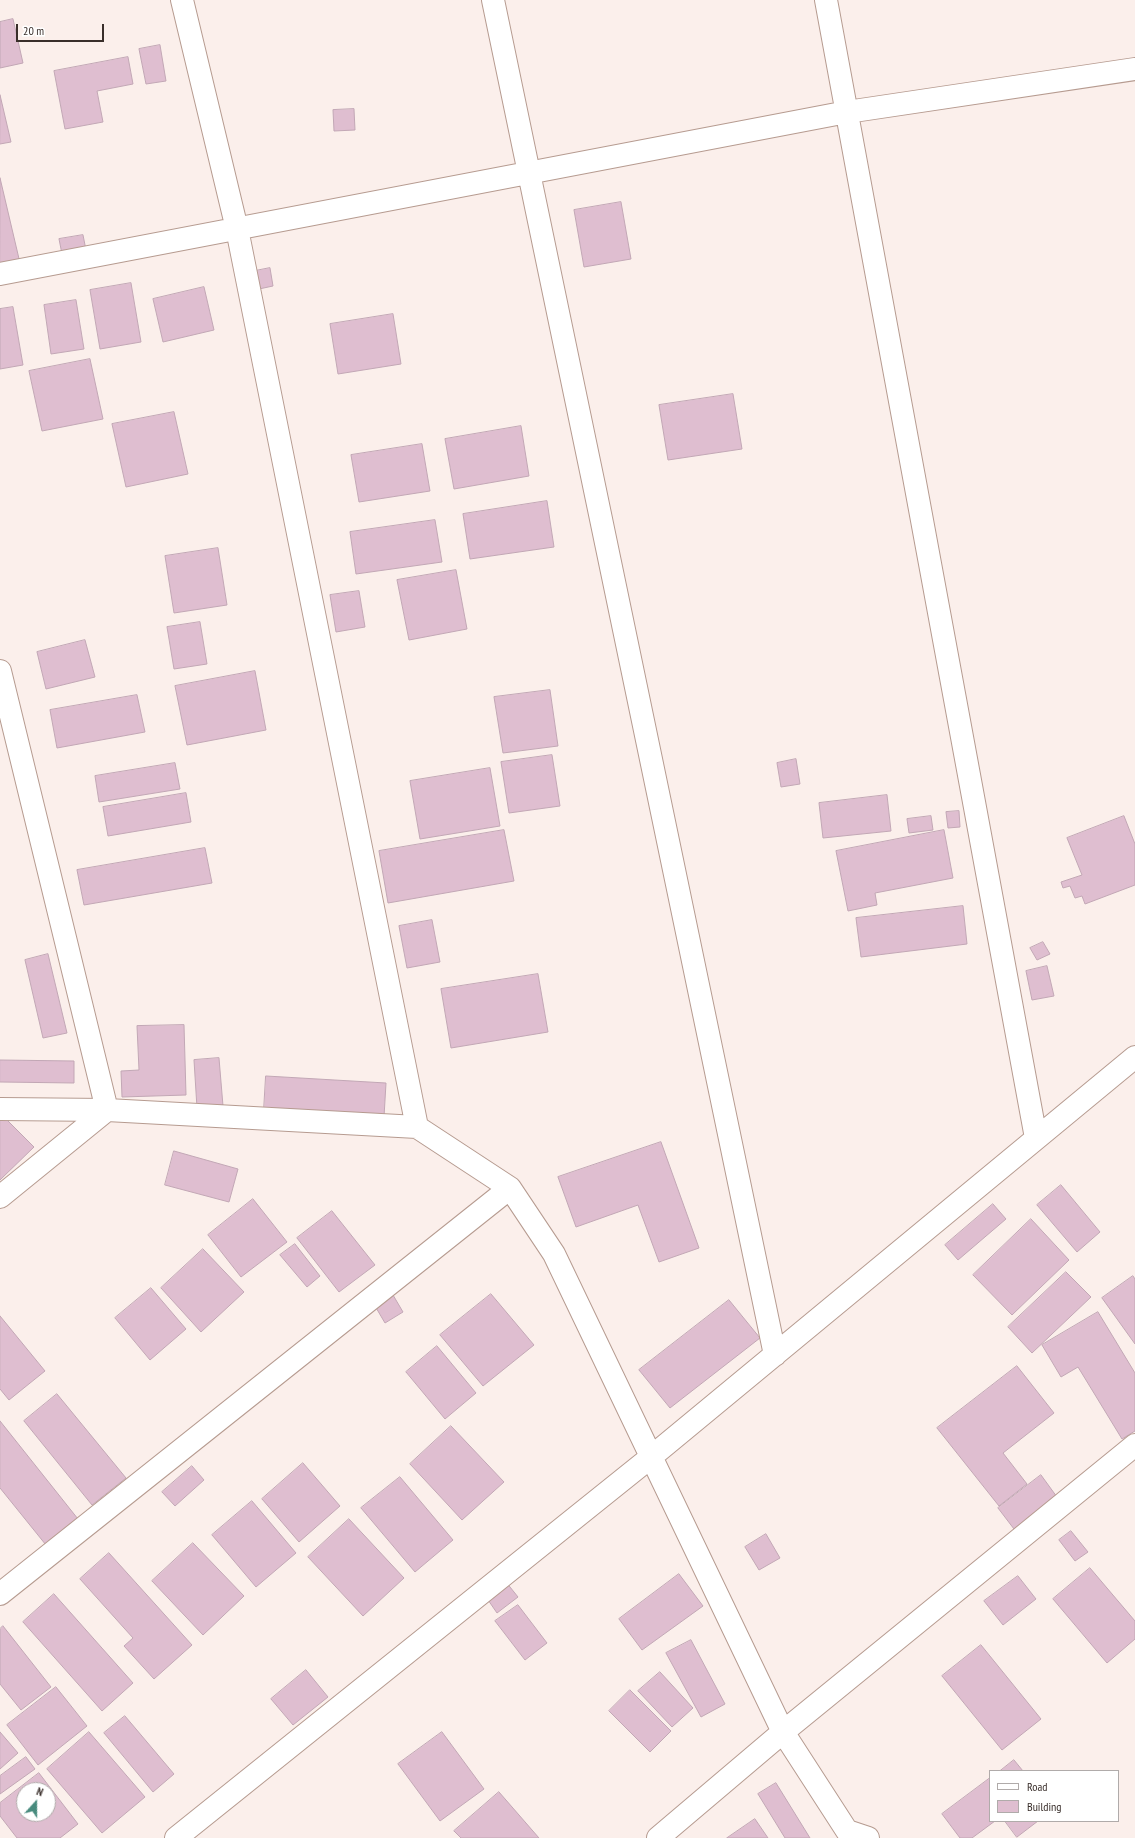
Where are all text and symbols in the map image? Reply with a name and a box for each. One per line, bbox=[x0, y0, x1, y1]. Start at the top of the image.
scale bar bbox=[18, 16, 106, 42]
text: 20 m bbox=[23, 23, 44, 38]
legend bbox=[989, 1770, 1119, 1822]
text: Road bbox=[1027, 1779, 1047, 1794]
north arrow bbox=[16, 1782, 56, 1822]
text: N bbox=[35, 1784, 45, 1799]
text: Building bbox=[1027, 1799, 1062, 1814]

